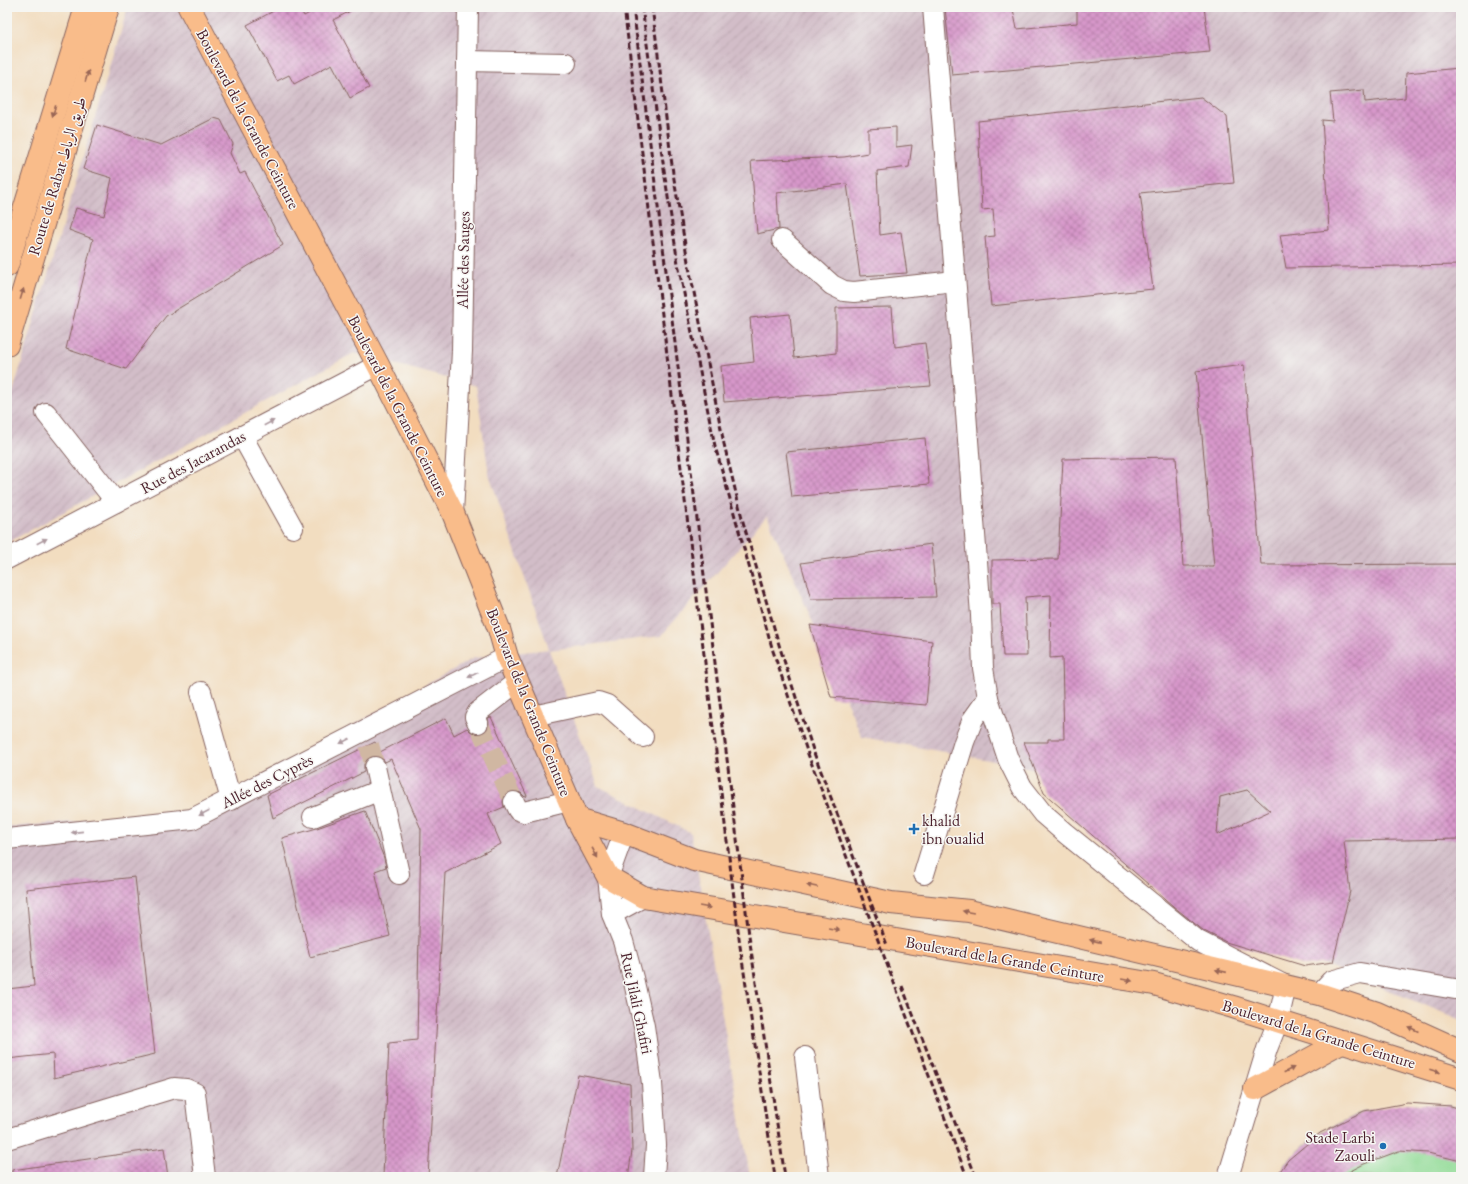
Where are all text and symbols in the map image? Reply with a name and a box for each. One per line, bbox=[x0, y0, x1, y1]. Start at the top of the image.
street label: Boulevard de la Grande Ceinture bbox=[192, 25, 304, 213]
one-way arrow bbox=[84, 70, 90, 82]
street label: Route de Rabat طريق الرباط bbox=[23, 94, 91, 258]
one-way arrow bbox=[51, 106, 57, 118]
street label: Allée des Sauges bbox=[452, 211, 474, 310]
one-way arrow bbox=[19, 288, 25, 300]
street label: Boulevard de la Grande Ceinture bbox=[343, 312, 453, 500]
one-way arrow bbox=[263, 419, 274, 426]
street label: Rue des Jacarandas bbox=[137, 425, 249, 499]
one-way arrow bbox=[36, 538, 47, 544]
street label: Boulevard de la Grande Ceinture bbox=[482, 605, 576, 799]
one-way arrow bbox=[467, 671, 479, 678]
one-way arrow bbox=[339, 738, 351, 744]
street label: Allée des Cyprès bbox=[217, 749, 316, 814]
one-way arrow bbox=[199, 810, 210, 816]
place label: khalid ibn oualid bbox=[922, 810, 985, 849]
marker: khalid ibn oualid bbox=[909, 824, 919, 834]
one-way arrow bbox=[71, 828, 83, 835]
one-way arrow bbox=[592, 848, 599, 859]
one-way arrow bbox=[806, 883, 819, 889]
one-way arrow bbox=[699, 905, 712, 911]
one-way arrow bbox=[962, 909, 974, 915]
one-way arrow bbox=[828, 927, 840, 933]
street label: Boulevard de la Grande Ceinture bbox=[904, 931, 1106, 987]
one-way arrow bbox=[1089, 938, 1101, 944]
street label: Rue Jilali Ghafiri bbox=[616, 950, 658, 1056]
one-way arrow bbox=[1215, 968, 1227, 974]
one-way arrow bbox=[1121, 977, 1133, 983]
street label: Boulevard de la Grande Ceinture bbox=[1220, 995, 1418, 1073]
one-way arrow bbox=[1407, 1026, 1418, 1032]
one-way arrow bbox=[1284, 1067, 1295, 1073]
one-way arrow bbox=[1430, 1068, 1442, 1074]
place label: Stade Larbi Zaouli bbox=[1305, 1127, 1375, 1166]
marker: Stade Larbi Zaouli bbox=[1378, 1141, 1388, 1151]

